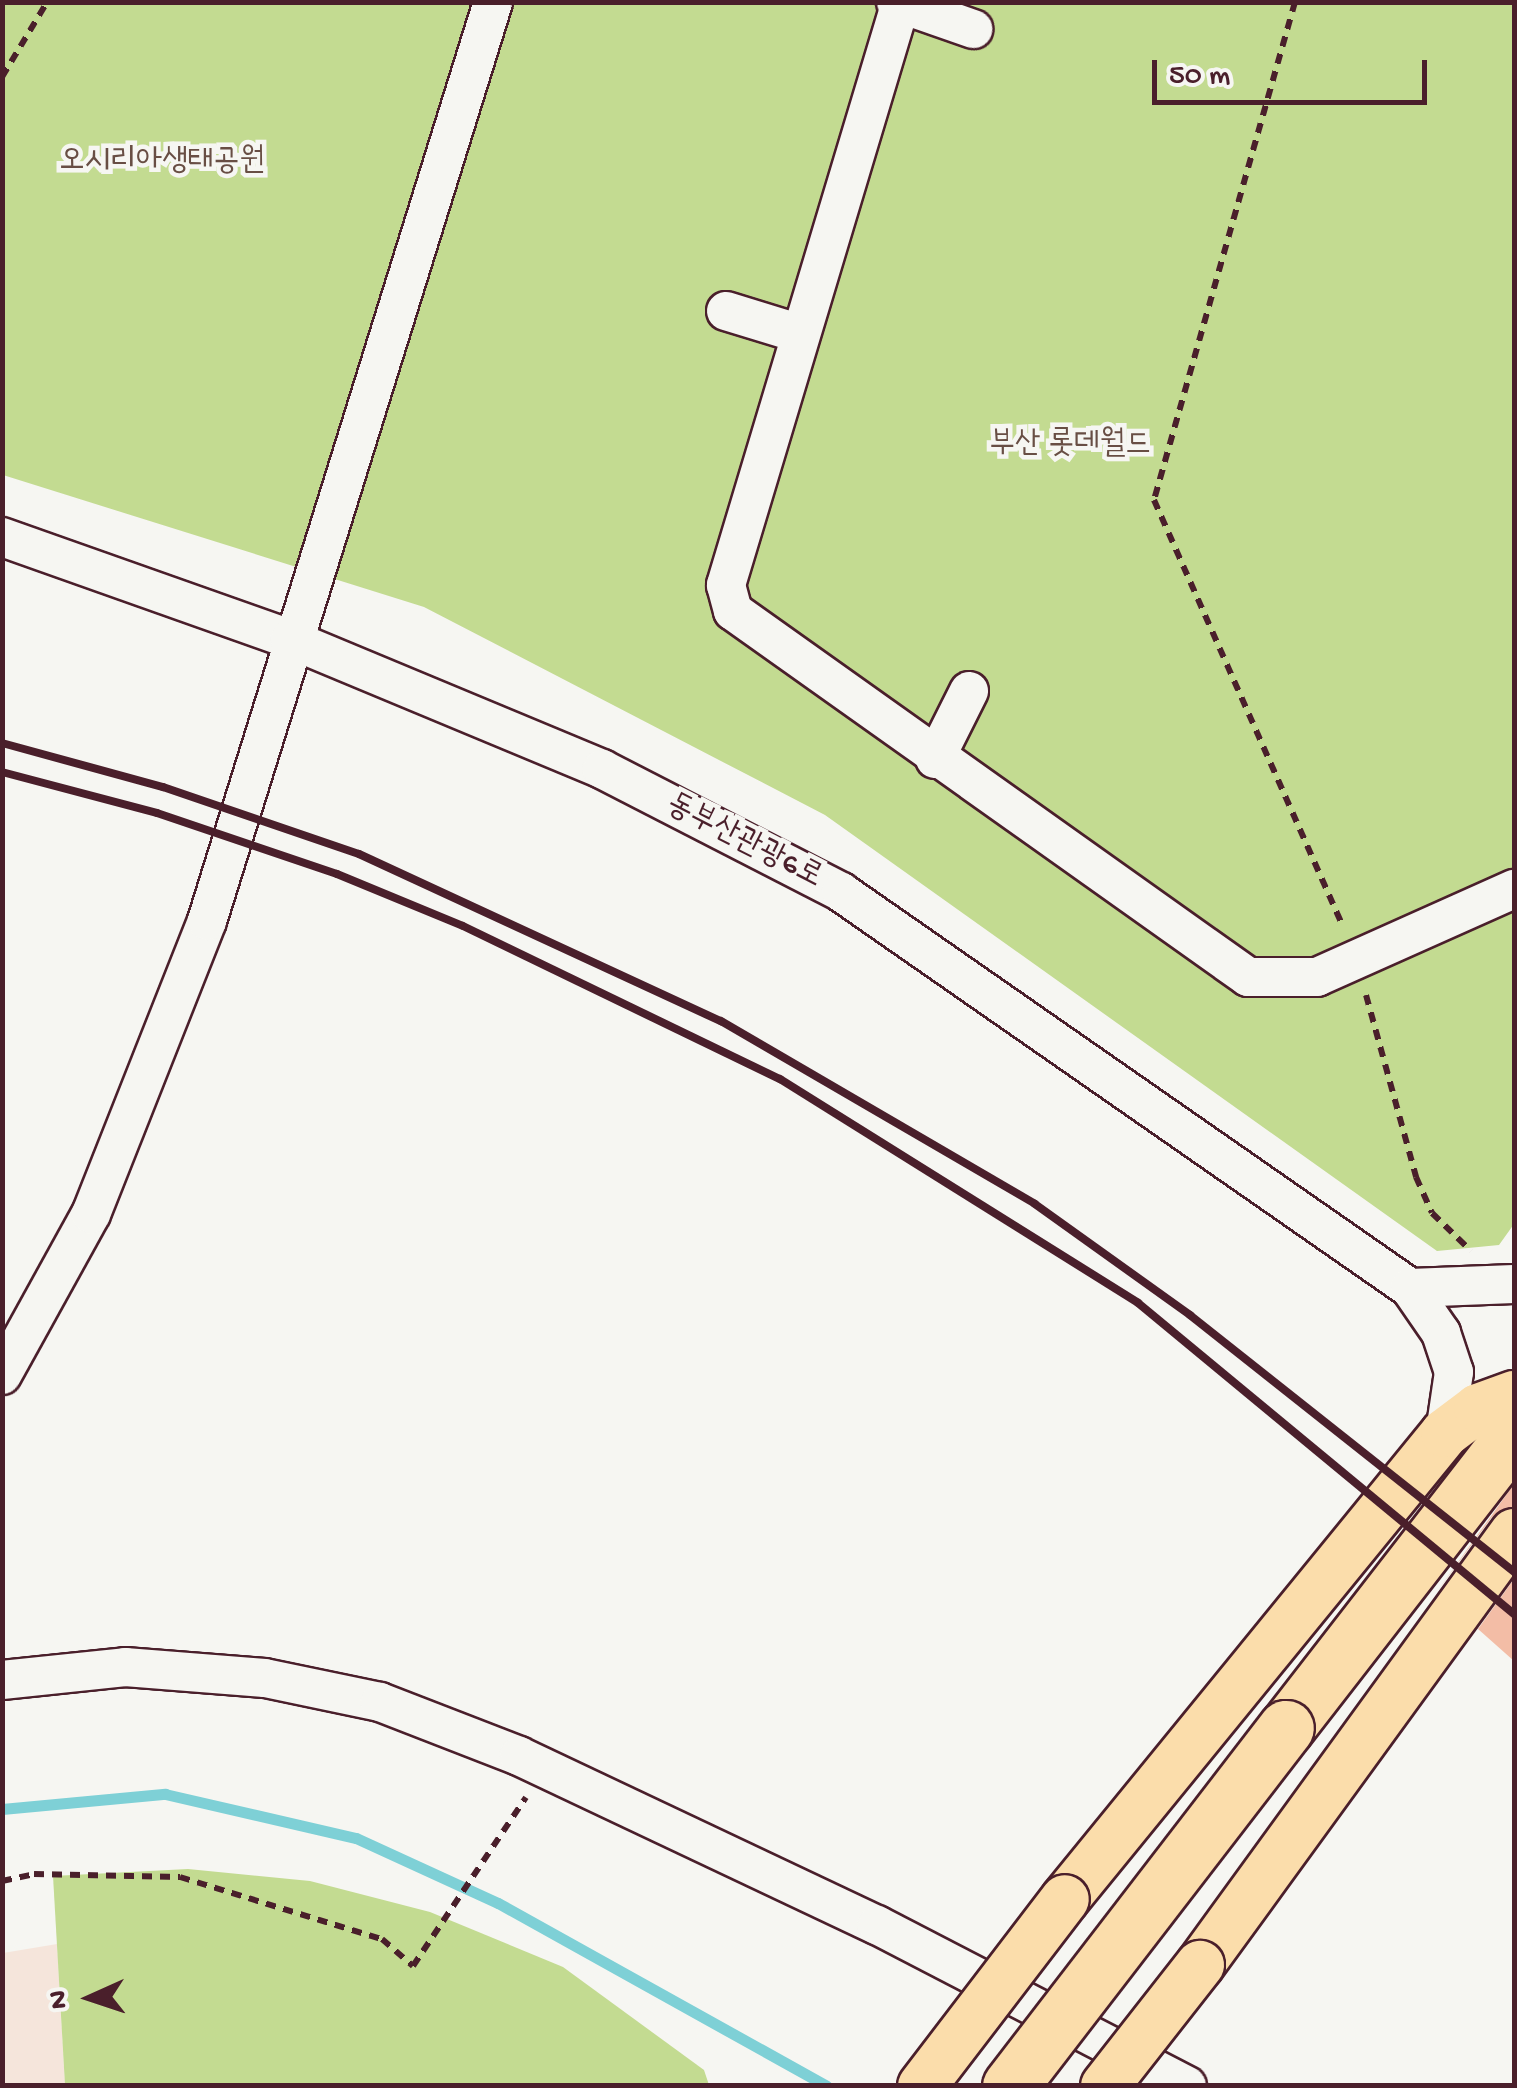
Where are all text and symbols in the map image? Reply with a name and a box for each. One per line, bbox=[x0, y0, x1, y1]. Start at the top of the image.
scale bar bbox=[1157, 40, 1432, 102]
text: 50 m bbox=[1169, 60, 1230, 95]
park label: 오시리아생태공원 bbox=[59, 143, 265, 181]
park label: 부산 롯데월드 bbox=[989, 426, 1151, 464]
street label: 동부산관광6로 bbox=[659, 786, 829, 898]
north arrow bbox=[40, 1948, 140, 2048]
text: N bbox=[43, 1990, 76, 2010]

